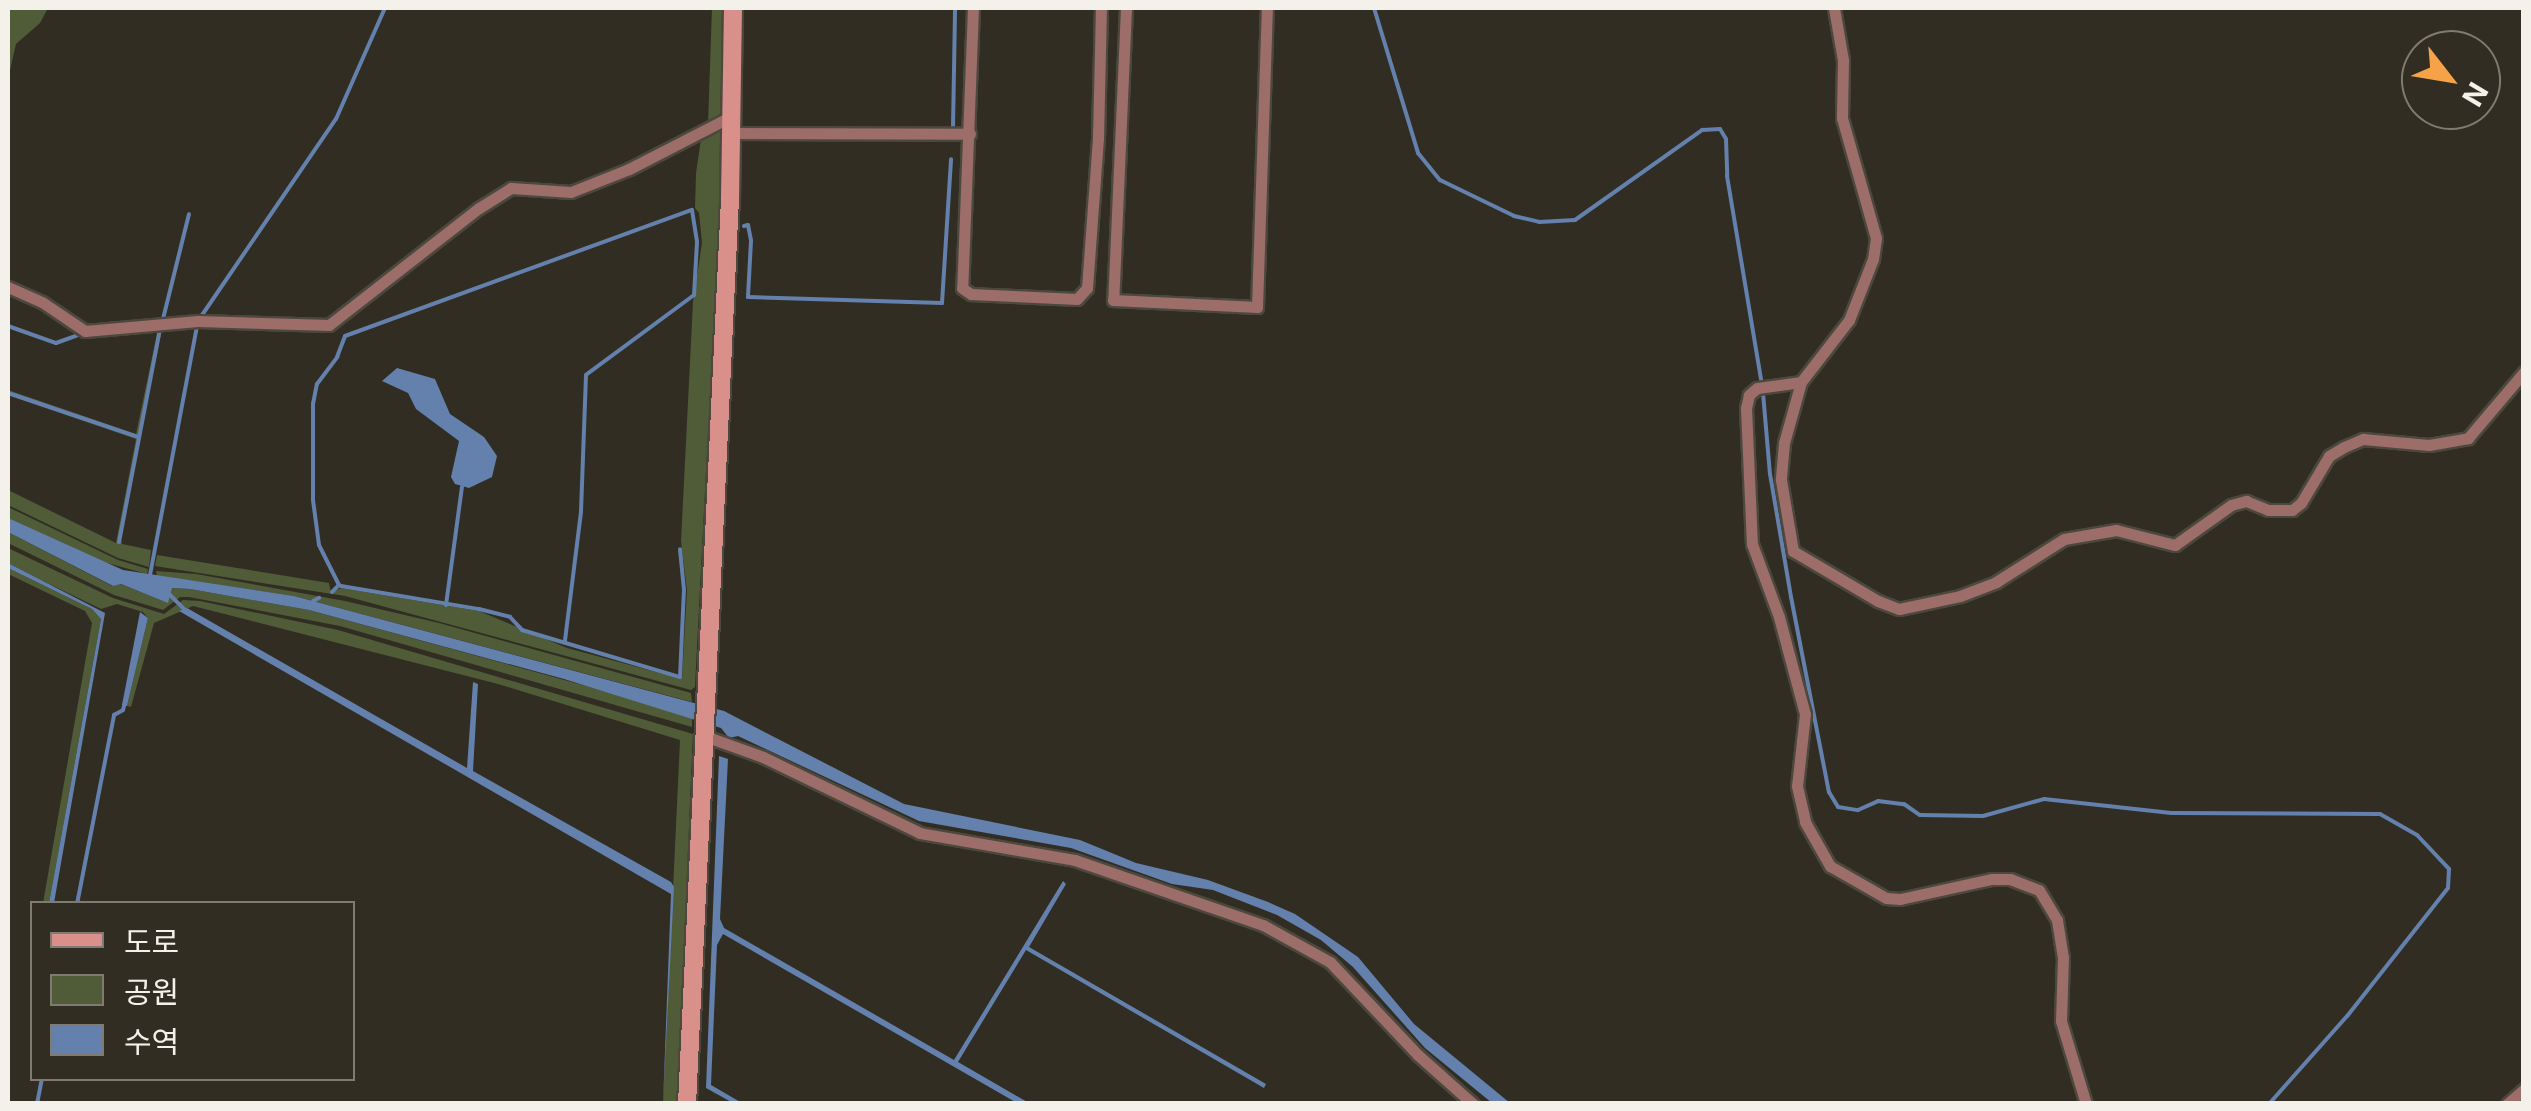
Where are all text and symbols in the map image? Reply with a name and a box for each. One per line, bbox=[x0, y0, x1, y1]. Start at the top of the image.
north arrow bbox=[2401, 30, 2501, 130]
text: N bbox=[2455, 77, 2495, 112]
legend bbox=[30, 901, 355, 1081]
text: 도로 bbox=[124, 924, 179, 960]
text: 공원 bbox=[124, 974, 179, 1010]
text: 수역 bbox=[124, 1024, 179, 1060]

